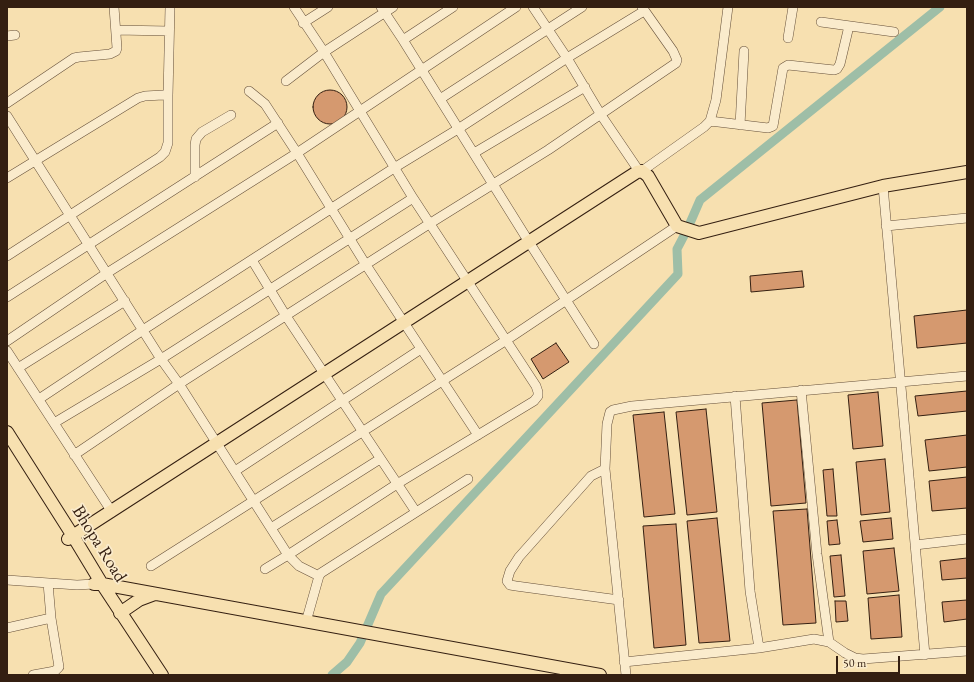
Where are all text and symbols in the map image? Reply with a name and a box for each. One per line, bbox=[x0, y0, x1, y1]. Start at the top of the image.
street label: Bhopa Road bbox=[67, 502, 131, 586]
scale bar bbox=[838, 648, 902, 674]
text: 50 m bbox=[843, 655, 866, 671]

